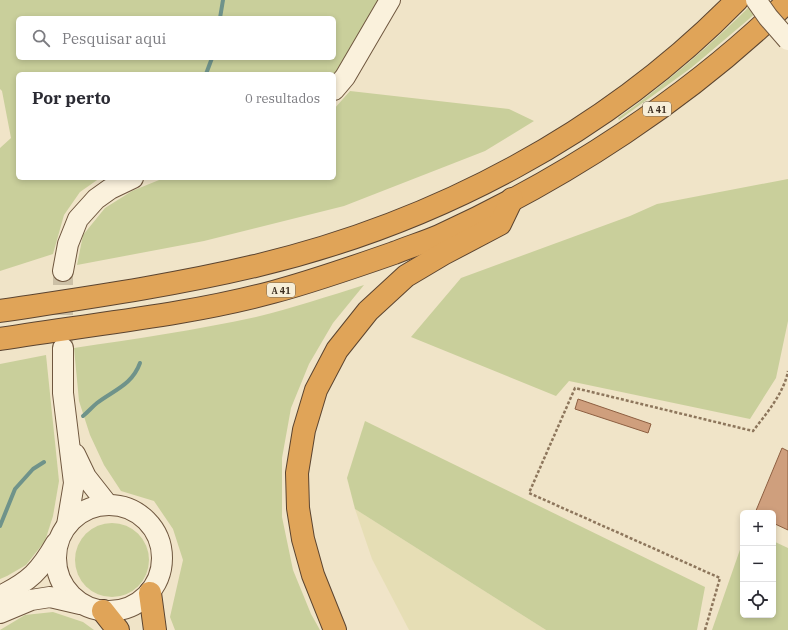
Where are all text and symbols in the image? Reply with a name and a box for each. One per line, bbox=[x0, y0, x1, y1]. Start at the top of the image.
search box bbox=[16, 16, 336, 60]
icon: search bbox=[30, 27, 52, 49]
text: Pesquisar aqui bbox=[62, 29, 166, 48]
text: Por perto bbox=[32, 87, 111, 109]
text: 0 resultados bbox=[245, 90, 320, 107]
road number: A 41 bbox=[643, 102, 671, 116]
road number: A 41 bbox=[267, 283, 295, 297]
map controls bbox=[740, 510, 776, 618]
button: + bbox=[740, 510, 776, 546]
button: − bbox=[740, 546, 776, 582]
button: locate bbox=[740, 582, 776, 618]

